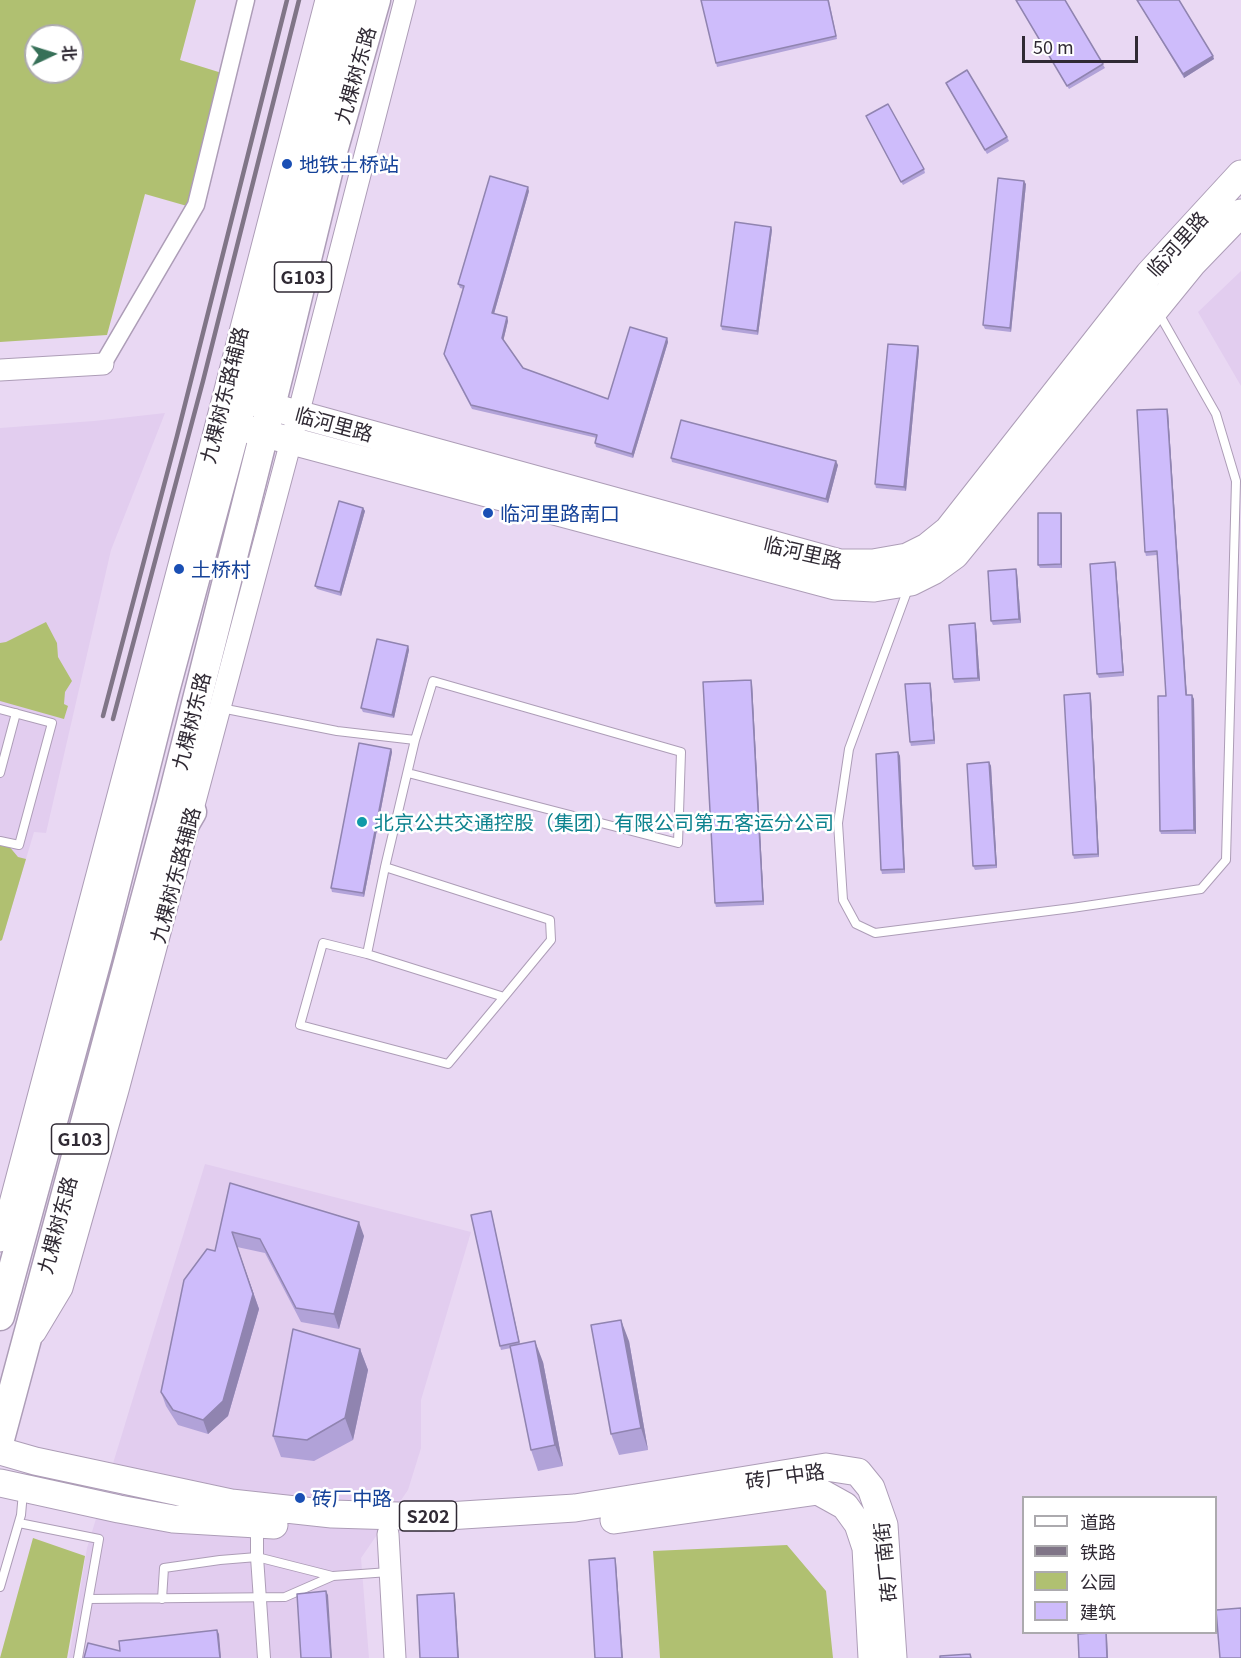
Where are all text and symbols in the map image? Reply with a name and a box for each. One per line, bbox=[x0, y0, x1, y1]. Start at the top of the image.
north arrow bbox=[24, 24, 84, 84]
street label: 九棵树东路 bbox=[330, 24, 380, 126]
scale bar bbox=[1025, 24, 1140, 62]
text: 50 m bbox=[1033, 33, 1074, 59]
text: 北 bbox=[57, 44, 82, 62]
place label: 地铁土桥站 bbox=[299, 152, 399, 176]
marker: 地铁土桥站 bbox=[280, 157, 294, 171]
street label: 临河里路 bbox=[1141, 206, 1213, 282]
road number: G103 bbox=[274, 262, 332, 292]
street label: 九棵树东路辅路 bbox=[195, 324, 253, 466]
street label: 临河里路 bbox=[292, 402, 376, 446]
place label: 临河里路南口 bbox=[500, 501, 620, 525]
marker: 临河里路南口 bbox=[481, 506, 495, 520]
street label: 临河里路 bbox=[761, 531, 845, 573]
place label: 土桥村 bbox=[191, 557, 251, 581]
marker: 土桥村 bbox=[172, 562, 186, 576]
street label: 九棵树东路 bbox=[167, 670, 215, 772]
street label: 九棵树东路辅路 bbox=[145, 804, 205, 946]
place label: 北京公共交通控股（集团）有限公司第五客运分公司 bbox=[374, 810, 834, 834]
marker: 北京公共交通控股（集团）有限公司第五客运分公司 bbox=[355, 815, 369, 829]
road number: G103 bbox=[52, 1124, 109, 1154]
street label: 九棵树东路 bbox=[32, 1174, 82, 1276]
street label: 砖厂中路 bbox=[744, 1459, 826, 1493]
place label: 砖厂中路 bbox=[312, 1486, 392, 1510]
marker: 砖厂中路 bbox=[293, 1491, 307, 1505]
legend bbox=[1022, 1496, 1217, 1634]
road number: S202 bbox=[400, 1501, 456, 1531]
text: 道路 bbox=[1080, 1508, 1116, 1534]
street label: 砖厂南街 bbox=[869, 1521, 901, 1603]
text: 铁路 bbox=[1080, 1538, 1116, 1564]
text: 公园 bbox=[1080, 1568, 1116, 1594]
text: 建筑 bbox=[1080, 1598, 1116, 1624]

